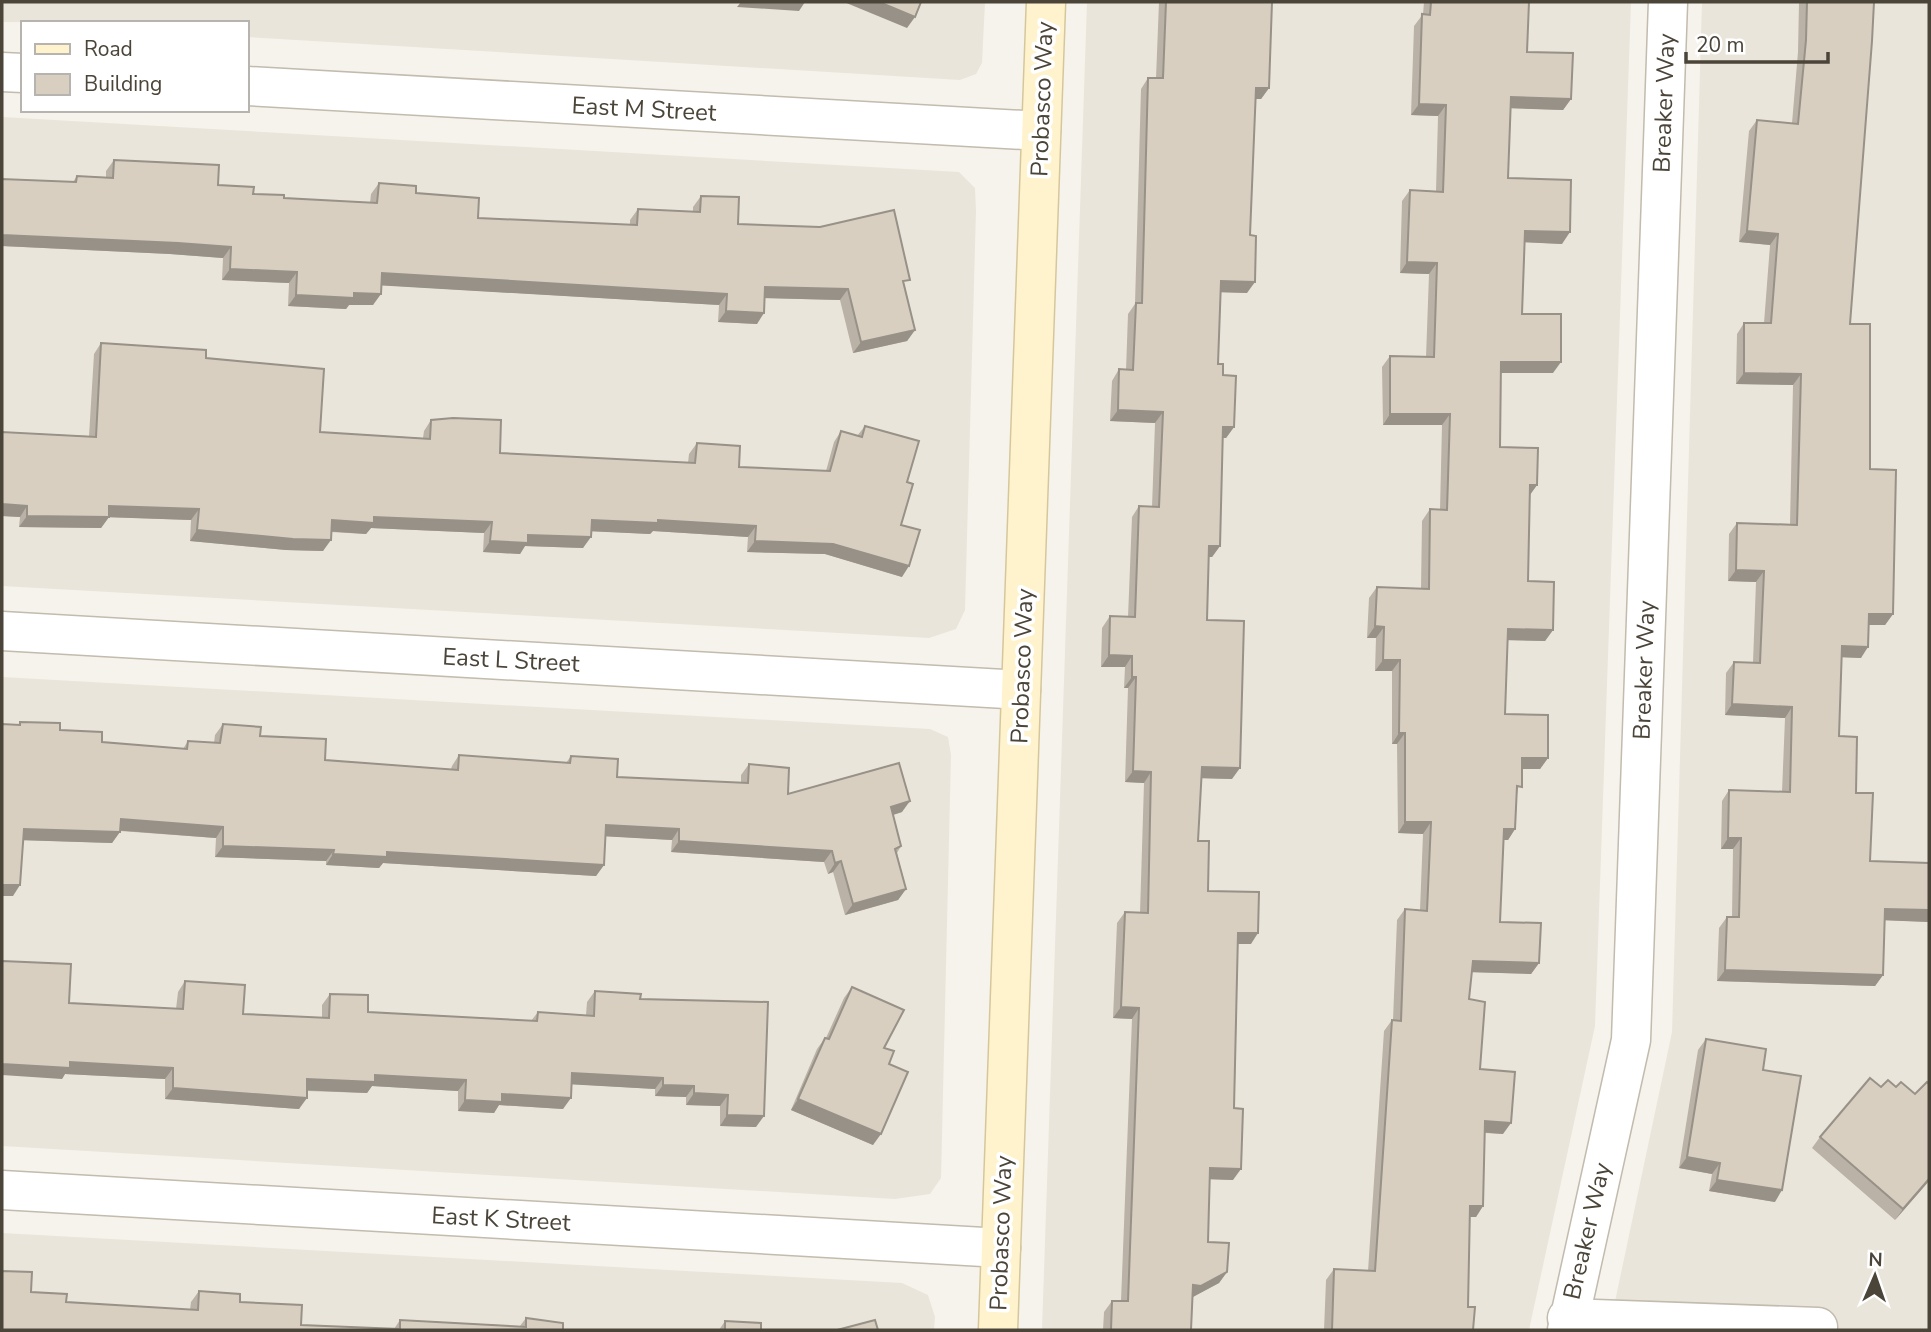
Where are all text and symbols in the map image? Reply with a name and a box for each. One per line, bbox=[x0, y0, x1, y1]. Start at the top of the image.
street label: Probasco Way bbox=[1023, 20, 1061, 177]
legend bbox=[21, 21, 248, 112]
scale bar bbox=[1686, 21, 1828, 65]
text: 20 m bbox=[1696, 31, 1745, 59]
street label: Breaker Way bbox=[1646, 32, 1682, 173]
text: Road bbox=[84, 35, 133, 63]
text: Building bbox=[84, 70, 162, 98]
street label: East M Street bbox=[571, 89, 718, 129]
street label: Probasco Way bbox=[1003, 587, 1041, 744]
street label: Breaker Way bbox=[1626, 599, 1662, 740]
street label: East L Street bbox=[442, 640, 581, 680]
street label: Probasco Way bbox=[982, 1154, 1020, 1311]
street label: Breaker Way bbox=[1556, 1159, 1618, 1302]
street label: East K Street bbox=[431, 1199, 572, 1239]
north arrow bbox=[1840, 1241, 1910, 1311]
text: N bbox=[1868, 1247, 1883, 1273]

